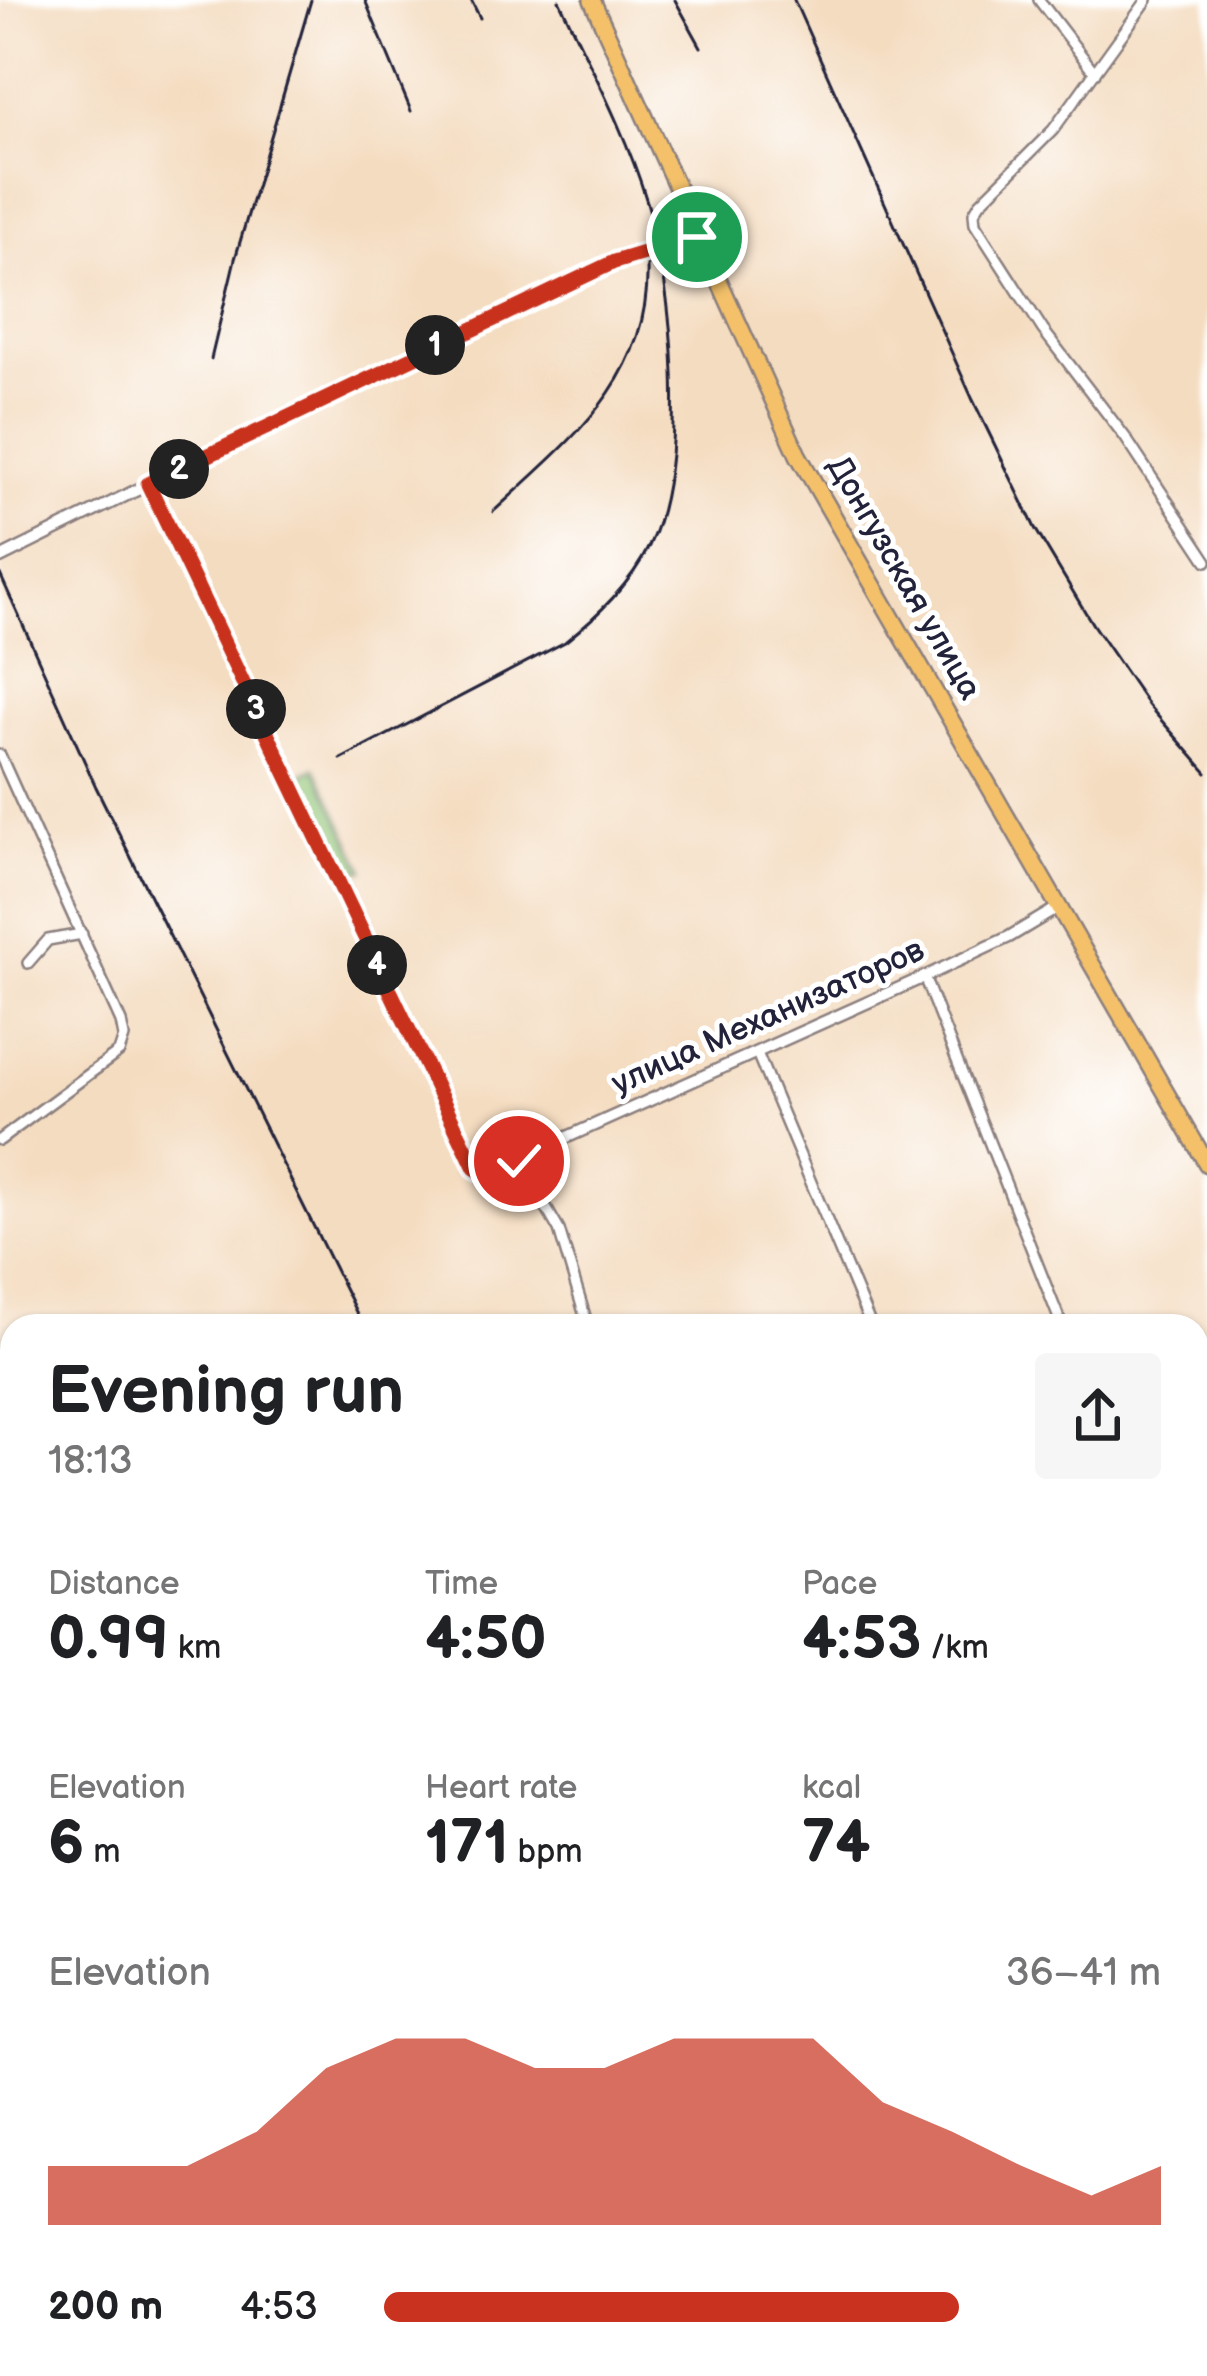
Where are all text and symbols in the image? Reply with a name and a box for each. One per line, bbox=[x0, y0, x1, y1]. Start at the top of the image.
pin bbox=[646, 186, 748, 288]
icon: arrive bbox=[664, 204, 730, 270]
pin: 1 bbox=[405, 315, 465, 375]
text: 1 bbox=[428, 325, 442, 365]
pin: 2 bbox=[149, 439, 209, 499]
text: 2 bbox=[169, 449, 189, 489]
street label: Донгузская улица bbox=[818, 449, 990, 707]
pin: 3 bbox=[226, 679, 286, 739]
text: 3 bbox=[246, 689, 266, 729]
street label: улица Механизаторов bbox=[606, 930, 930, 1104]
pin: 4 bbox=[347, 935, 407, 995]
text: 4 bbox=[367, 945, 387, 985]
pin bbox=[468, 1110, 570, 1212]
icon: check bbox=[486, 1128, 552, 1194]
text: Evening run bbox=[48, 1353, 404, 1432]
button: share bbox=[1035, 1353, 1161, 1479]
text: 18:13 bbox=[48, 1438, 133, 1485]
text: Distance bbox=[48, 1564, 180, 1604]
text: Time bbox=[425, 1564, 498, 1604]
text: Pace bbox=[802, 1564, 877, 1604]
text: 0.99 bbox=[48, 1604, 169, 1676]
text: 4:50 bbox=[425, 1604, 547, 1676]
text: 4:53 bbox=[802, 1604, 921, 1676]
text: km bbox=[169, 1628, 221, 1668]
text: /km bbox=[921, 1628, 989, 1668]
text: Elevation bbox=[48, 1768, 186, 1808]
text: Heart rate bbox=[425, 1768, 577, 1808]
text: kcal bbox=[802, 1768, 861, 1808]
text: 6 bbox=[48, 1808, 84, 1880]
text: 171 bbox=[425, 1808, 509, 1880]
text: 74 bbox=[802, 1808, 870, 1880]
text: m bbox=[84, 1832, 121, 1872]
text: bpm bbox=[509, 1832, 583, 1872]
text: Elevation bbox=[48, 1950, 211, 1997]
text: 36–41 m bbox=[1006, 1950, 1161, 1997]
text: 200 m bbox=[48, 2284, 163, 2331]
text: 4:53 bbox=[240, 2284, 318, 2331]

